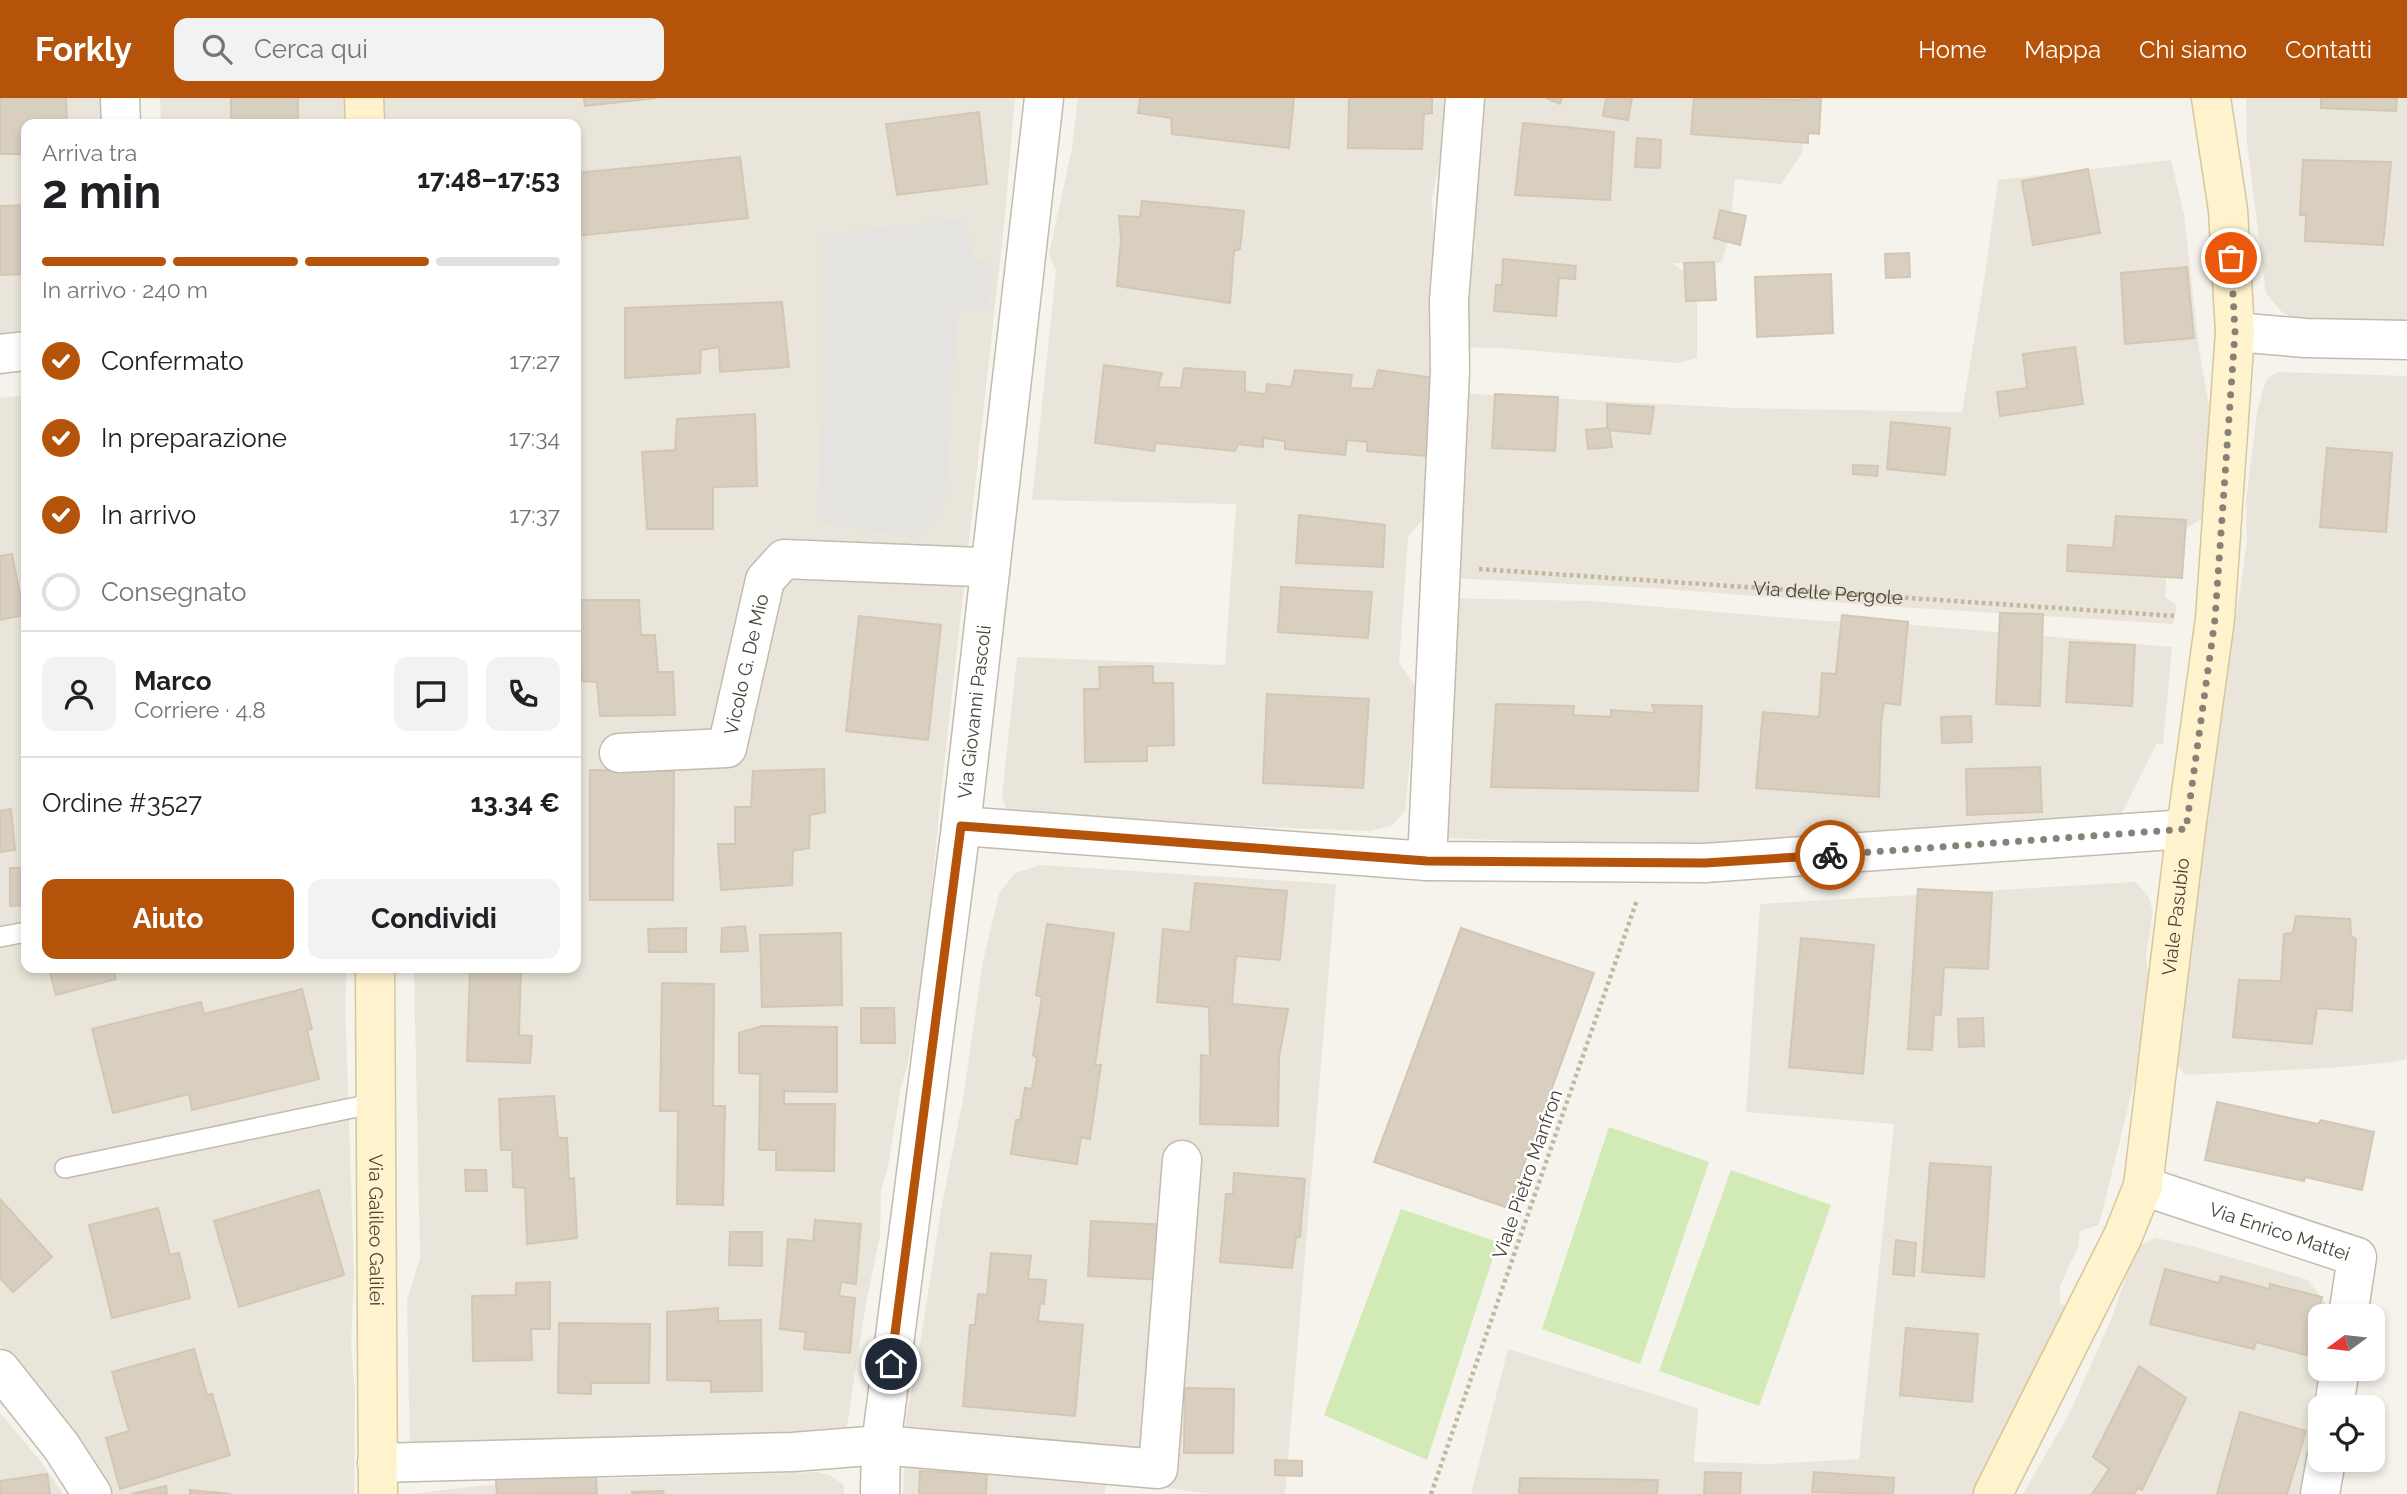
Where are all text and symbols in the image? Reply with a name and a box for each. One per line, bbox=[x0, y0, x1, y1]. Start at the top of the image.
search box bbox=[174, 18, 664, 81]
text: Forkly bbox=[35, 30, 132, 69]
icon: search bbox=[198, 30, 236, 68]
text: Cerca qui bbox=[254, 34, 368, 64]
text: Home bbox=[1918, 35, 1986, 64]
text: Mappa bbox=[2024, 35, 2101, 64]
text: Chi siamo bbox=[2139, 35, 2247, 64]
text: Contatti bbox=[2285, 35, 2372, 64]
text: Arriva tra bbox=[42, 139, 137, 166]
text: 17:48–17:53 bbox=[417, 164, 560, 194]
text: 2 min bbox=[42, 165, 161, 219]
pin bbox=[2201, 228, 2261, 288]
icon: bag bbox=[2212, 239, 2250, 277]
text: In arrivo · 240 m bbox=[42, 276, 208, 303]
icon: check bbox=[42, 342, 80, 380]
text: Confermato bbox=[101, 346, 244, 376]
text: 17:27 bbox=[509, 347, 560, 374]
icon: check bbox=[42, 419, 80, 457]
text: In preparazione bbox=[101, 423, 287, 453]
text: 17:34 bbox=[509, 424, 560, 451]
icon: check bbox=[42, 496, 80, 534]
text: In arrivo bbox=[101, 500, 196, 530]
text: 17:37 bbox=[509, 501, 560, 528]
text: Consegnato bbox=[101, 577, 247, 607]
street label: Via delle Pergole bbox=[1753, 577, 1904, 609]
street label: Vicolo G. De Mio bbox=[719, 592, 773, 737]
street label: Via Giovanni Pascoli bbox=[953, 624, 995, 800]
button: person bbox=[42, 657, 116, 731]
button: chat bbox=[394, 657, 468, 731]
button: phone bbox=[486, 657, 560, 731]
text: Marco bbox=[134, 666, 211, 696]
text: Corriere · 4.8 bbox=[134, 696, 266, 723]
text: Ordine #3527 bbox=[42, 788, 202, 818]
text: 13.34 € bbox=[470, 788, 560, 818]
courier bbox=[1795, 820, 1865, 890]
icon: bike bbox=[1811, 836, 1849, 874]
street label: Viale Pasubio bbox=[2157, 857, 2193, 977]
button: Aiuto bbox=[42, 879, 294, 959]
button: Condividi bbox=[308, 879, 560, 959]
street label: Viale Pietro Manfron bbox=[1488, 1087, 1566, 1261]
street label: Via Galileo Galilei bbox=[365, 1154, 388, 1306]
street label: Via Enrico Mattei bbox=[2206, 1198, 2353, 1265]
north arrow bbox=[2308, 1304, 2385, 1381]
map controls bbox=[2308, 1304, 2385, 1472]
pin bbox=[861, 1334, 921, 1394]
icon: home bbox=[872, 1345, 910, 1383]
button: locate bbox=[2308, 1395, 2385, 1472]

